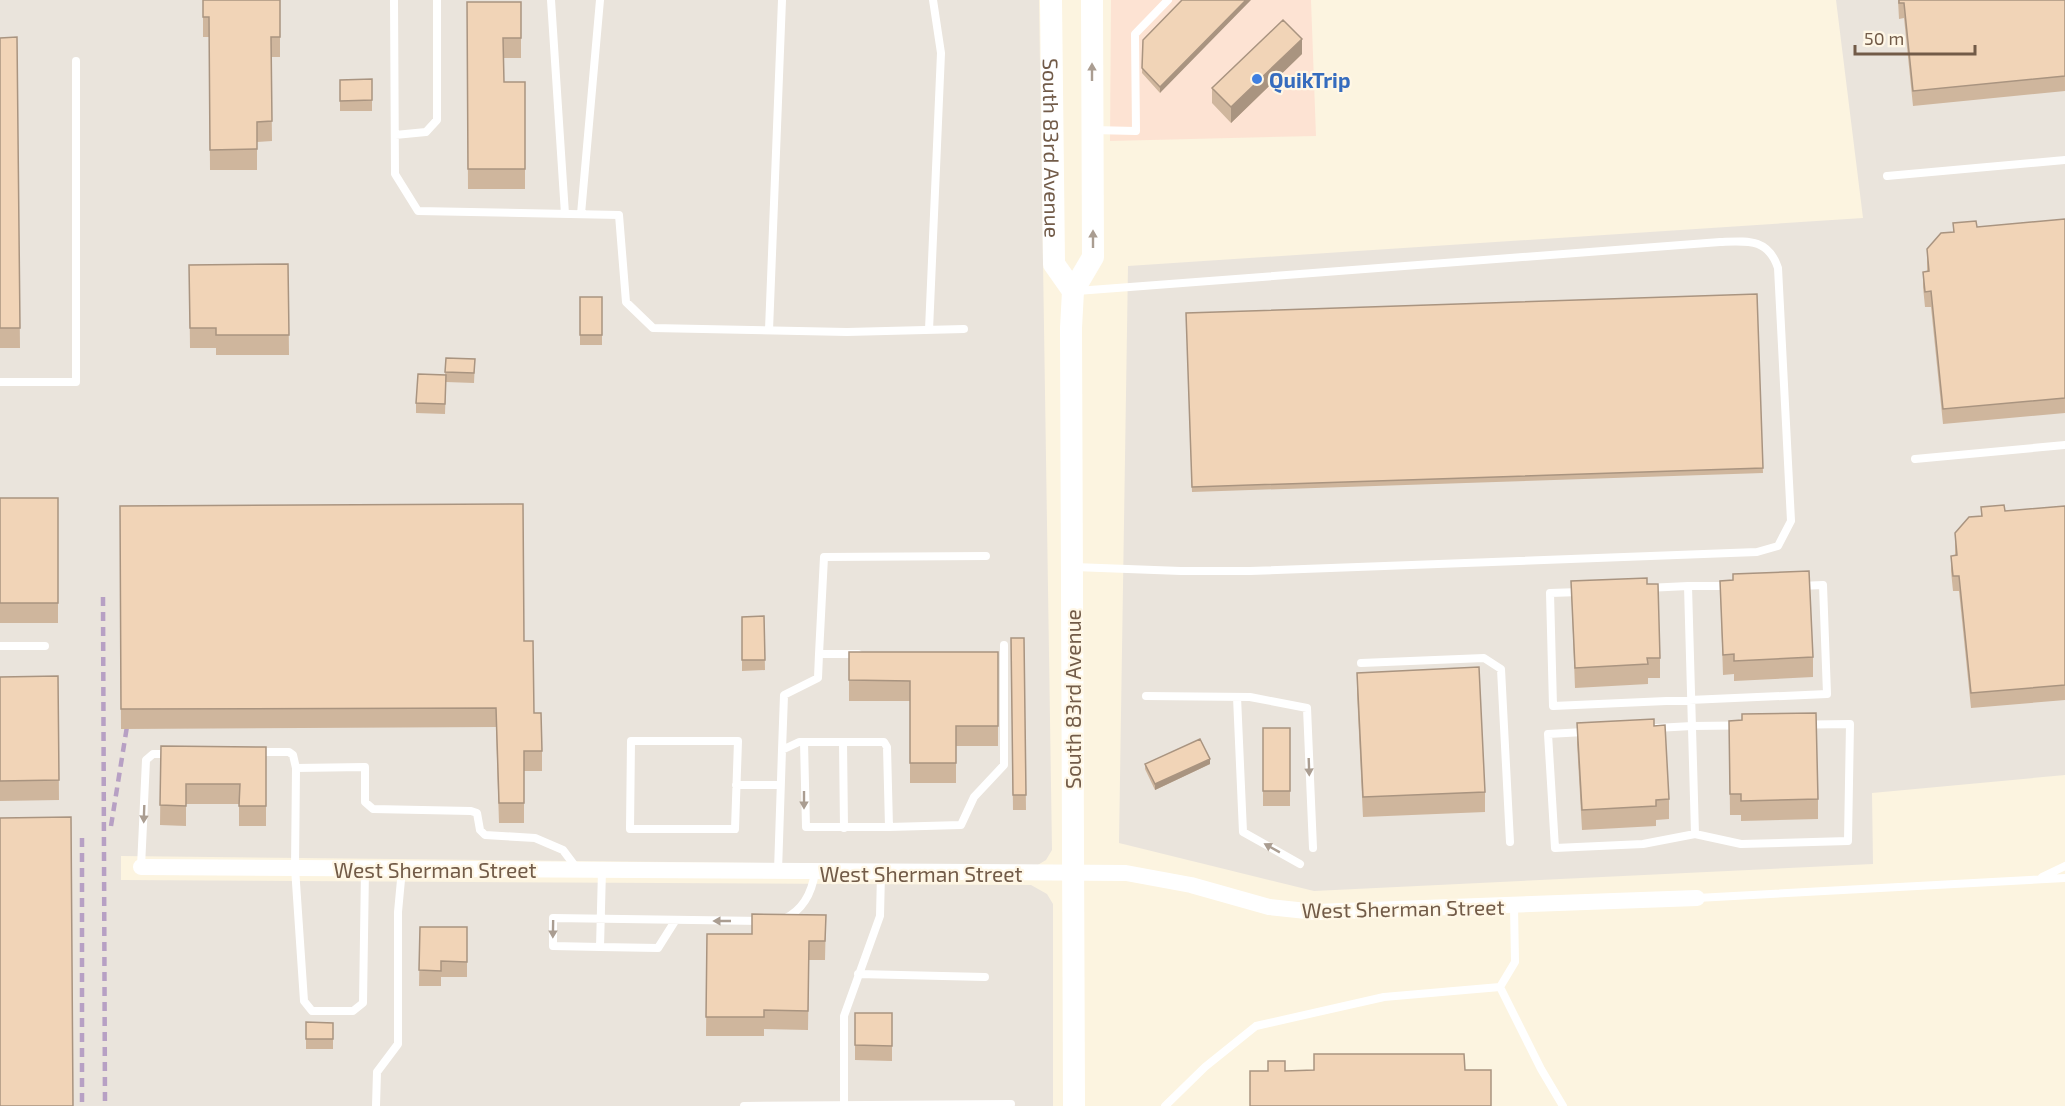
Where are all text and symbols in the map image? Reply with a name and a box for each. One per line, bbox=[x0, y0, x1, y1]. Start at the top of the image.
scale bar bbox=[1855, 18, 1975, 56]
text: 50 m bbox=[1864, 27, 1904, 49]
street label: South 83rd Avenue bbox=[1039, 58, 1066, 238]
one-way arrow bbox=[1087, 62, 1097, 81]
place label: QuikTrip bbox=[1269, 67, 1351, 93]
marker: QuikTrip bbox=[1250, 72, 1264, 86]
one-way arrow bbox=[1088, 229, 1098, 248]
street label: South 83rd Avenue bbox=[1060, 609, 1085, 789]
one-way arrow bbox=[1305, 757, 1314, 776]
one-way arrow bbox=[799, 791, 809, 810]
one-way arrow bbox=[139, 804, 148, 823]
one-way arrow bbox=[1263, 843, 1280, 853]
street label: West Sherman Street bbox=[333, 857, 537, 882]
street label: West Sherman Street bbox=[819, 861, 1023, 886]
street label: West Sherman Street bbox=[1301, 894, 1505, 922]
one-way arrow bbox=[712, 916, 731, 926]
one-way arrow bbox=[548, 919, 558, 938]

